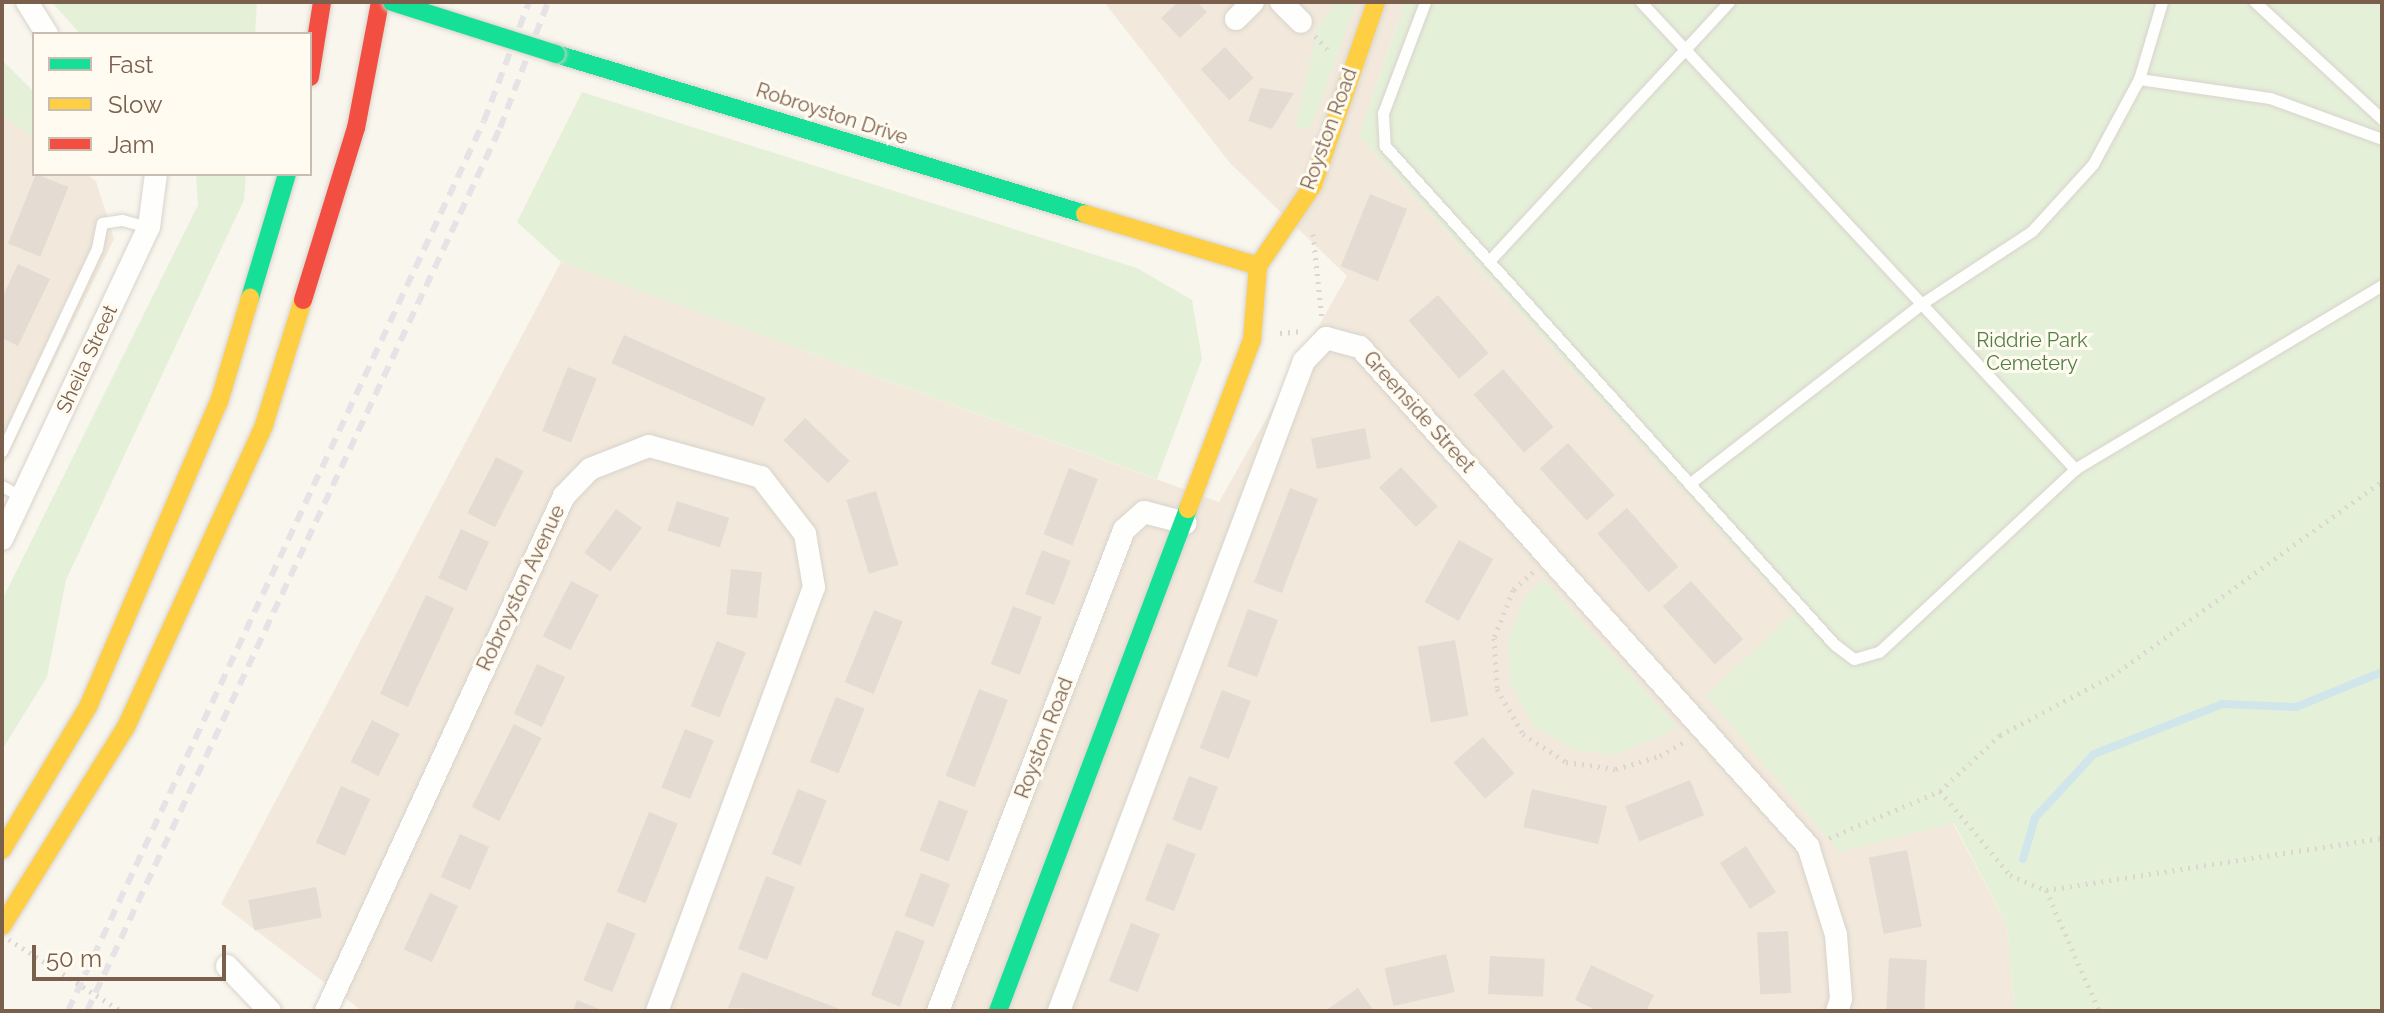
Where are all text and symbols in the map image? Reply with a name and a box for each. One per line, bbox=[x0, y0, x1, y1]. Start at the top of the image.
legend bbox=[32, 32, 312, 176]
text: Fast bbox=[108, 50, 153, 79]
street label: Royston Road bbox=[1296, 65, 1362, 193]
street label: Robroyston Drive bbox=[753, 78, 911, 150]
text: Slow bbox=[108, 90, 162, 119]
text: Jam bbox=[108, 130, 154, 159]
street label: Sheila Street bbox=[51, 301, 123, 417]
park label: Riddrie Park Cemetery bbox=[1976, 329, 2088, 376]
street label: Greenside Street bbox=[1358, 346, 1480, 478]
street label: Robroyston Avenue bbox=[472, 501, 570, 675]
street label: Royston Road bbox=[1010, 674, 1078, 802]
scale bar bbox=[36, 929, 230, 979]
text: 50 m bbox=[46, 944, 102, 973]

